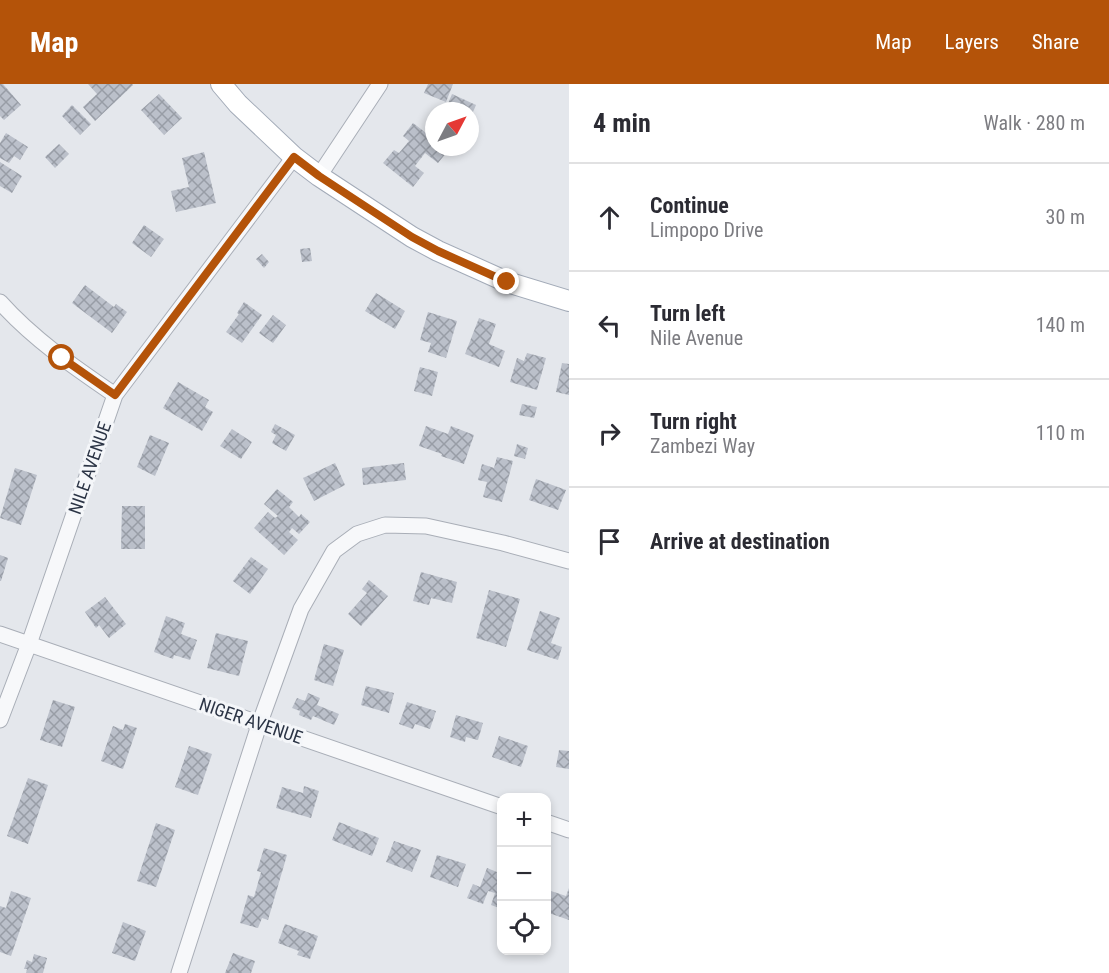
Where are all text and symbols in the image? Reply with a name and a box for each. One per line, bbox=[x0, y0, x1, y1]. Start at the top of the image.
text: Map bbox=[30, 26, 78, 59]
text: Map bbox=[875, 30, 912, 54]
text: Layers bbox=[945, 30, 999, 54]
text: Share bbox=[1032, 30, 1079, 54]
north arrow bbox=[425, 102, 479, 156]
text: 4 min bbox=[593, 108, 651, 138]
text: Walk · 280 m bbox=[984, 111, 1085, 135]
text: Continue bbox=[650, 193, 729, 218]
icon: ahead bbox=[593, 201, 626, 234]
text: 30 m bbox=[1046, 205, 1085, 229]
text: Limpopo Drive bbox=[650, 218, 763, 242]
route end bbox=[493, 268, 519, 294]
text: Turn left bbox=[650, 301, 725, 326]
icon: left bbox=[593, 309, 626, 342]
text: 140 m bbox=[1036, 313, 1085, 337]
text: Nile Avenue bbox=[650, 326, 743, 350]
route start bbox=[48, 344, 74, 370]
text: Turn right bbox=[650, 409, 737, 434]
icon: right bbox=[593, 417, 626, 450]
street label: NILE AVENUE bbox=[64, 419, 115, 517]
text: 110 m bbox=[1036, 421, 1085, 445]
text: Zambezi Way bbox=[650, 434, 755, 458]
icon: arrive bbox=[593, 525, 626, 558]
text: Arrive at destination bbox=[650, 529, 830, 554]
street label: NIGER AVENUE bbox=[197, 693, 306, 748]
map controls bbox=[497, 793, 551, 955]
button: + bbox=[497, 793, 551, 847]
button: − bbox=[497, 847, 551, 901]
button: locate bbox=[497, 901, 551, 955]

